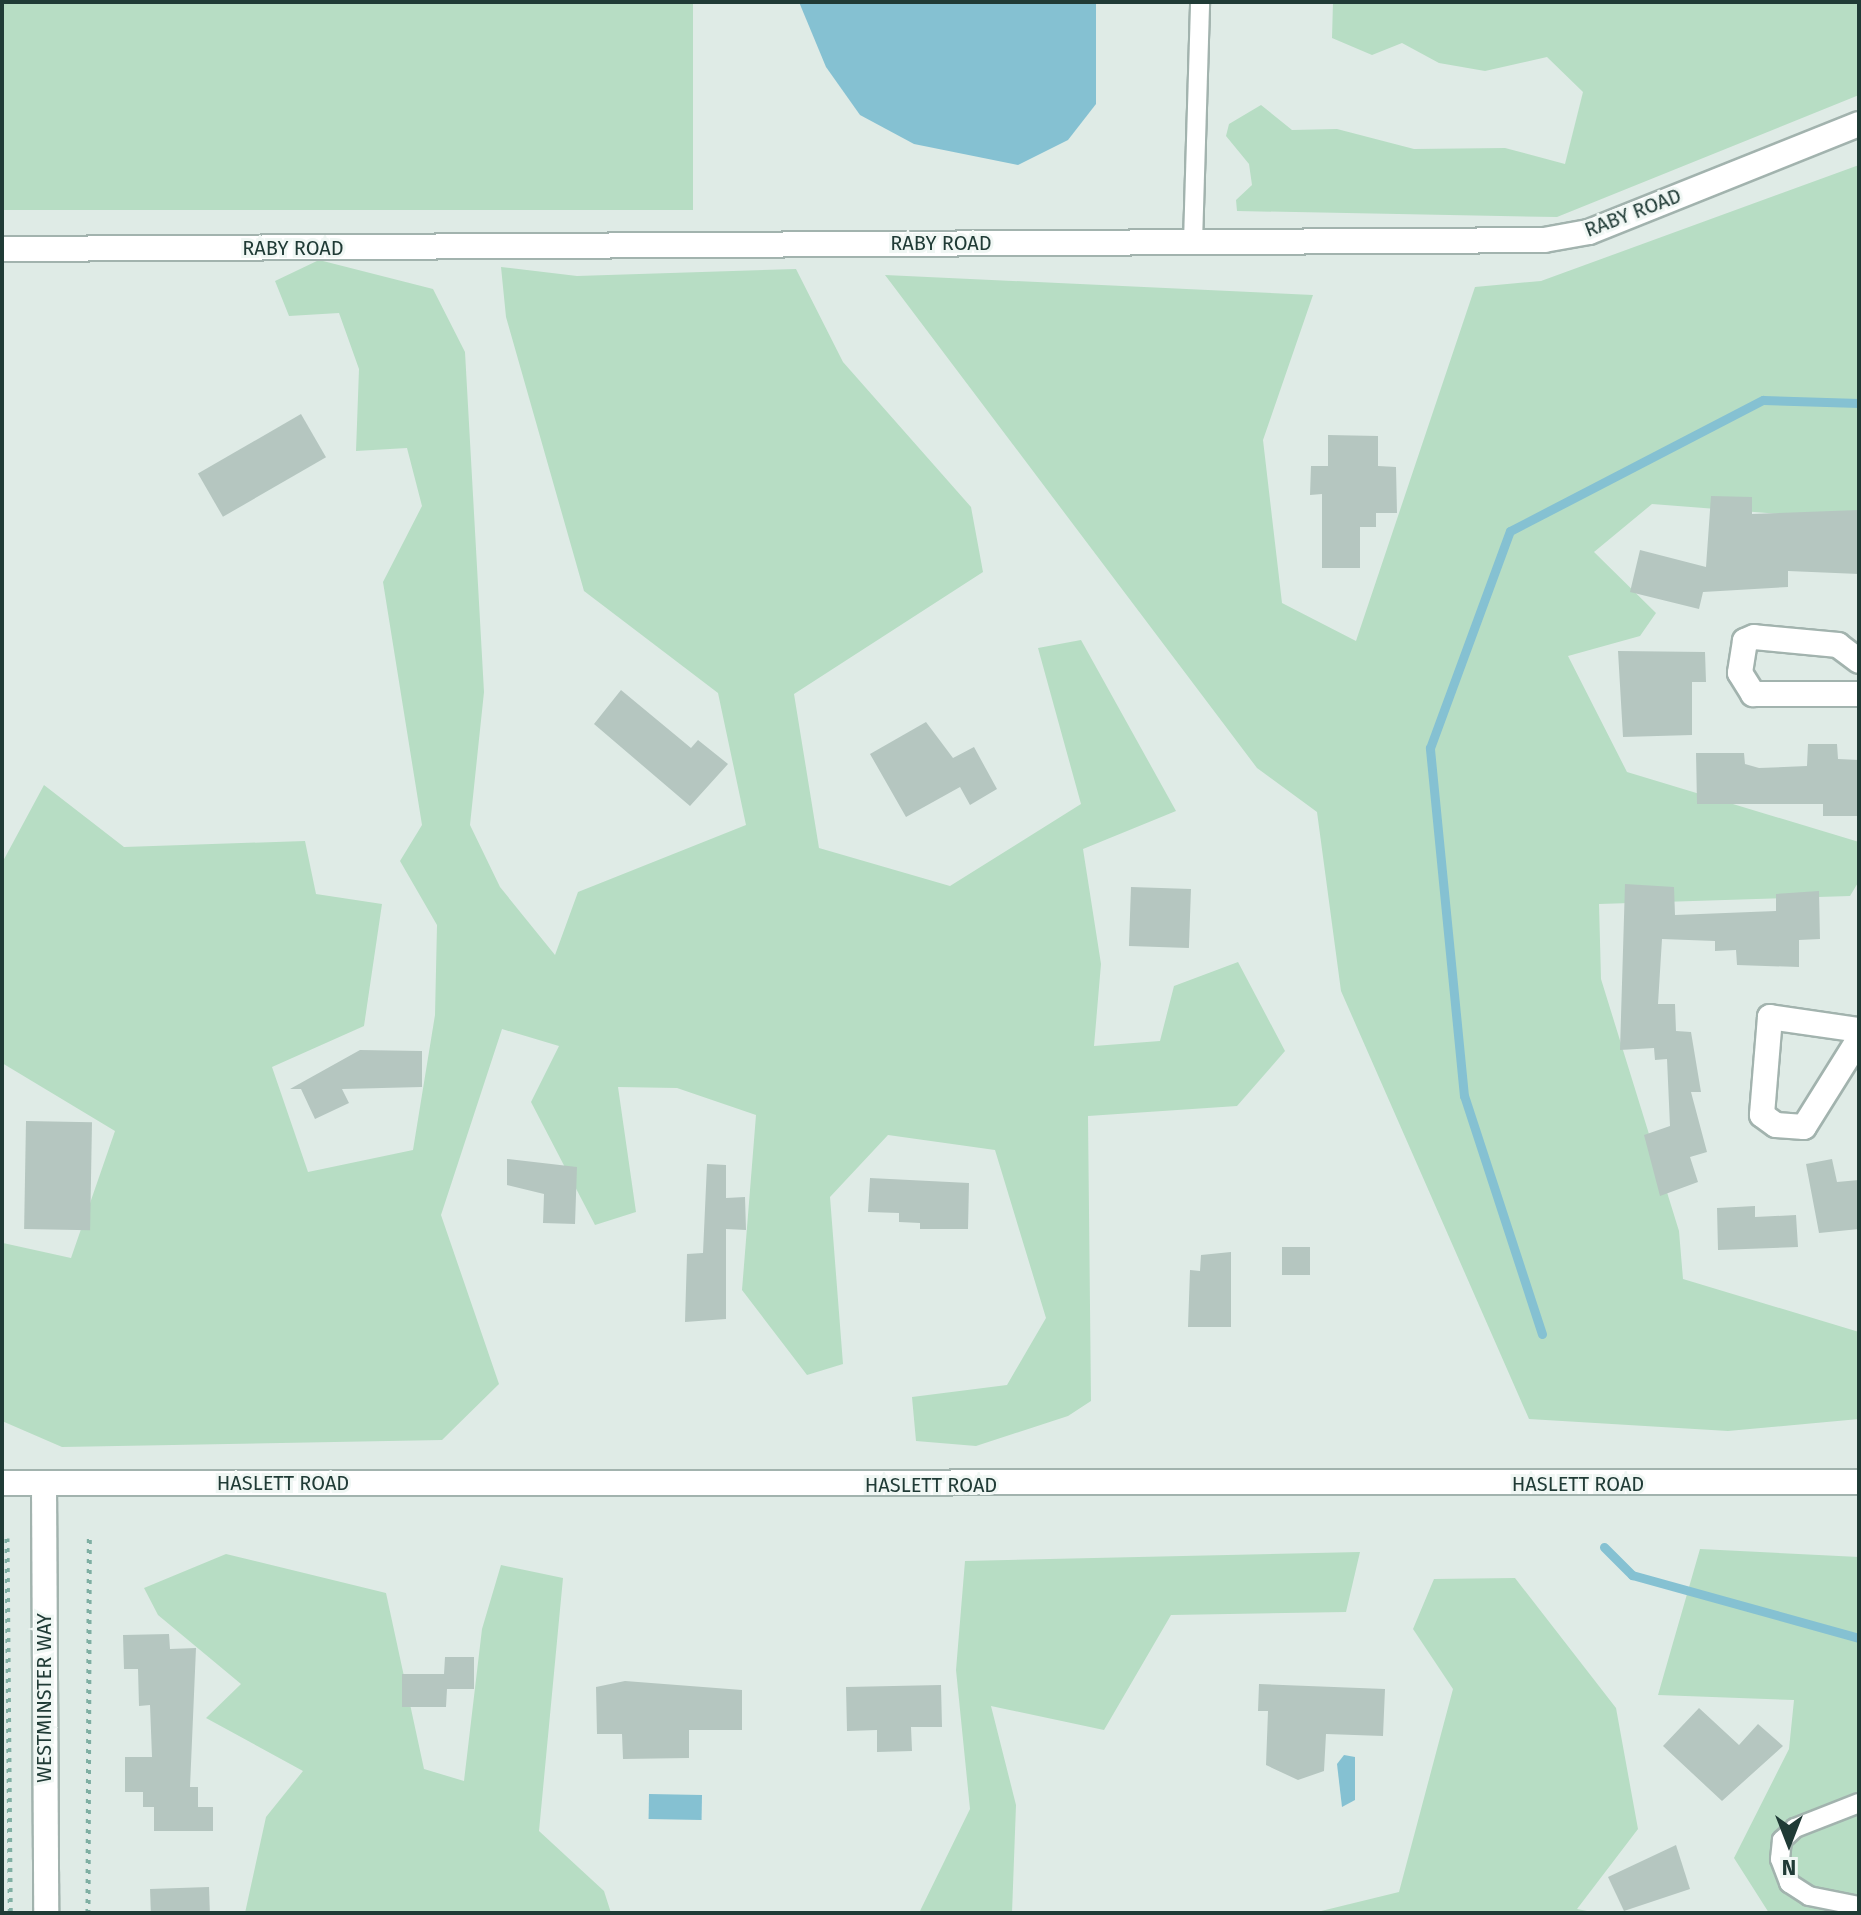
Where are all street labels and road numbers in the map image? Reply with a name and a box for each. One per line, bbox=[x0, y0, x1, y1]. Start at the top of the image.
street label: RABY ROAD bbox=[1581, 184, 1685, 242]
street label: RABY ROAD bbox=[890, 231, 992, 255]
street label: RABY ROAD bbox=[242, 236, 344, 260]
street label: HASLETT ROAD bbox=[217, 1471, 349, 1495]
street label: HASLETT ROAD bbox=[1512, 1472, 1644, 1496]
street label: HASLETT ROAD bbox=[865, 1473, 997, 1497]
street label: WESTMINSTER WAY bbox=[32, 1613, 56, 1783]

